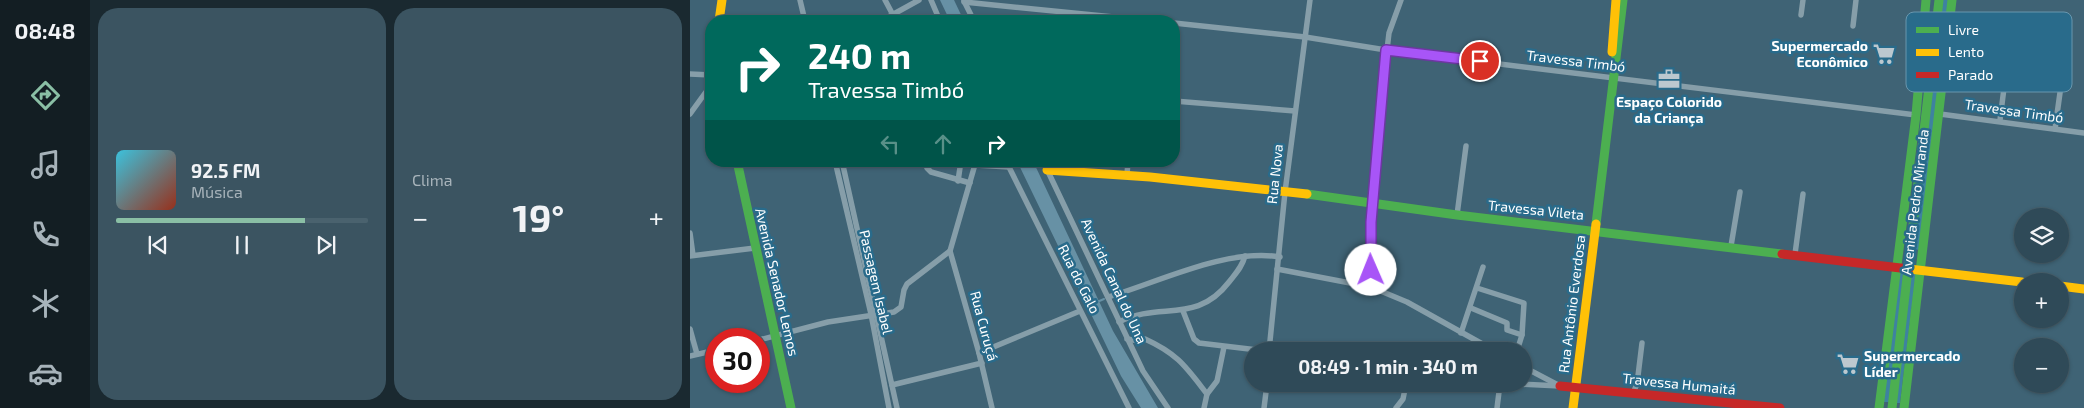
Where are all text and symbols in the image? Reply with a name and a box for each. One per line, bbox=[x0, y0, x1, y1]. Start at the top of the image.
legend bbox=[1906, 12, 2072, 92]
text: 08:48 bbox=[15, 17, 75, 43]
text: Livre bbox=[1948, 21, 1979, 38]
text: 240 m bbox=[808, 34, 911, 76]
icon: right bbox=[725, 35, 790, 100]
place label: Supermercado Econômico bbox=[1771, 37, 1868, 70]
pin bbox=[1459, 40, 1501, 82]
supermarket icon: Supermercado Econômico bbox=[1871, 41, 1897, 67]
text: Lento bbox=[1948, 43, 1984, 60]
street label: Travessa Timbó bbox=[1526, 46, 1627, 75]
icon: arrive bbox=[1466, 47, 1494, 75]
office icon: Espaço Colorido da Criança bbox=[1656, 66, 1682, 92]
text: Parado bbox=[1948, 66, 1993, 83]
text: Travessa Timbó bbox=[808, 76, 964, 102]
icon: directions bbox=[28, 78, 63, 113]
place label: Espaço Colorido da Criança bbox=[1616, 93, 1722, 127]
street label: Travessa Timbó bbox=[1964, 95, 2065, 126]
street label: Avenida Pedro Miranda bbox=[1897, 128, 1932, 276]
icon: left bbox=[876, 130, 904, 158]
icon: ahead bbox=[929, 130, 957, 158]
icon: right bbox=[982, 130, 1010, 158]
street label: Rua Nova bbox=[1263, 143, 1286, 205]
icon: music bbox=[28, 147, 63, 182]
text: 92.5 FM bbox=[191, 159, 260, 182]
text: Clima bbox=[412, 170, 453, 189]
text: Música bbox=[191, 182, 243, 201]
text: 19° bbox=[513, 194, 564, 240]
street label: Travessa Vileta bbox=[1487, 196, 1585, 223]
text: − bbox=[412, 200, 428, 234]
text: + bbox=[649, 200, 664, 234]
street label: Avenida Senador Lemos bbox=[752, 206, 803, 358]
map controls bbox=[2014, 208, 2069, 393]
button: layers bbox=[2014, 208, 2069, 263]
street label: Avenida Canal do Una bbox=[1078, 215, 1151, 346]
icon: phone bbox=[28, 217, 63, 252]
street label: Passagem Isabel bbox=[856, 228, 897, 337]
icon: previous bbox=[144, 231, 172, 259]
icon: pause bbox=[228, 231, 256, 259]
icon: next bbox=[312, 231, 340, 259]
street label: Rua Antônio Everdosa bbox=[1555, 234, 1588, 374]
street label: Rua do Galo bbox=[1055, 241, 1104, 316]
position arrow bbox=[1344, 243, 1396, 295]
button: + bbox=[2014, 273, 2069, 328]
icon: climate bbox=[28, 286, 63, 321]
street label: Rua Curuçá bbox=[966, 289, 1002, 363]
speed limit sign: 30 bbox=[705, 328, 770, 393]
button: − bbox=[2014, 338, 2069, 393]
place label: Supermercado Líder bbox=[1864, 347, 1961, 380]
supermarket icon: Supermercado Líder bbox=[1835, 351, 1861, 377]
text: 08:49 · 1 min · 340 m bbox=[1298, 355, 1478, 378]
icon: car bbox=[28, 356, 63, 391]
street label: Travessa Humaitá bbox=[1622, 369, 1737, 398]

